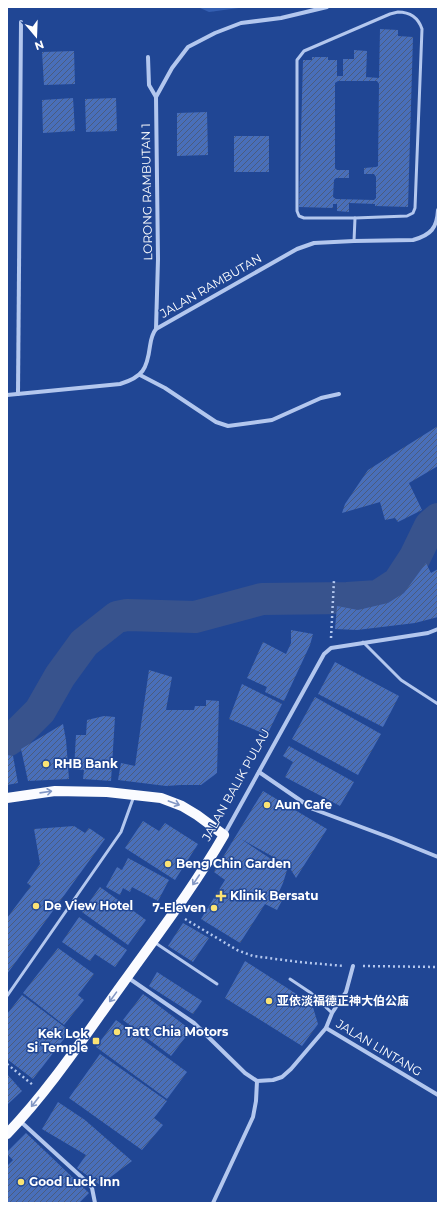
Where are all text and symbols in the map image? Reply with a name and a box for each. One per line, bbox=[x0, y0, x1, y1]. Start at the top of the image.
north arrow bbox=[16, 16, 56, 56]
text: N bbox=[33, 37, 46, 54]
street label: LORONG RAMBUTAN 1 bbox=[138, 123, 155, 261]
street label: JALAN RAMBUTAN bbox=[156, 250, 264, 321]
street label: JALAN BALIK PULAU bbox=[198, 726, 273, 844]
place label: RHB Bank bbox=[54, 756, 118, 771]
marker: RHB Bank bbox=[41, 759, 51, 769]
one-way arrow bbox=[39, 788, 52, 796]
place label: Aun Cafe bbox=[274, 797, 333, 812]
one-way arrow bbox=[168, 800, 180, 808]
marker: Aun Cafe bbox=[262, 800, 272, 810]
place label: Beng Chin Garden bbox=[176, 856, 291, 871]
marker: Beng Chin Garden bbox=[163, 859, 173, 869]
one-way arrow bbox=[192, 874, 200, 885]
place label: Klinik Bersatu bbox=[230, 888, 318, 903]
marker: Klinik Bersatu bbox=[215, 890, 227, 902]
place label: De View Hotel bbox=[44, 898, 133, 913]
place label: 7-Eleven bbox=[153, 900, 206, 915]
marker: De View Hotel bbox=[31, 901, 41, 911]
marker: 7-Eleven bbox=[209, 903, 219, 913]
one-way arrow bbox=[108, 992, 117, 1003]
place label: 亚依淡福德正神大伯公庙 bbox=[277, 993, 409, 1008]
marker: 亚依淡福德正神大伯公庙 bbox=[264, 996, 274, 1006]
street label: JALAN LINTANG bbox=[333, 1016, 425, 1079]
place label: Tatt Chia Motors bbox=[125, 1024, 229, 1039]
place label: Kek Lok Si Temple bbox=[27, 1026, 88, 1055]
marker: Tatt Chia Motors bbox=[112, 1027, 122, 1037]
marker: Kek Lok Si Temple bbox=[91, 1036, 101, 1046]
one-way arrow bbox=[31, 1097, 40, 1108]
place label: Good Luck Inn bbox=[29, 1174, 120, 1189]
marker: Good Luck Inn bbox=[16, 1177, 26, 1187]

